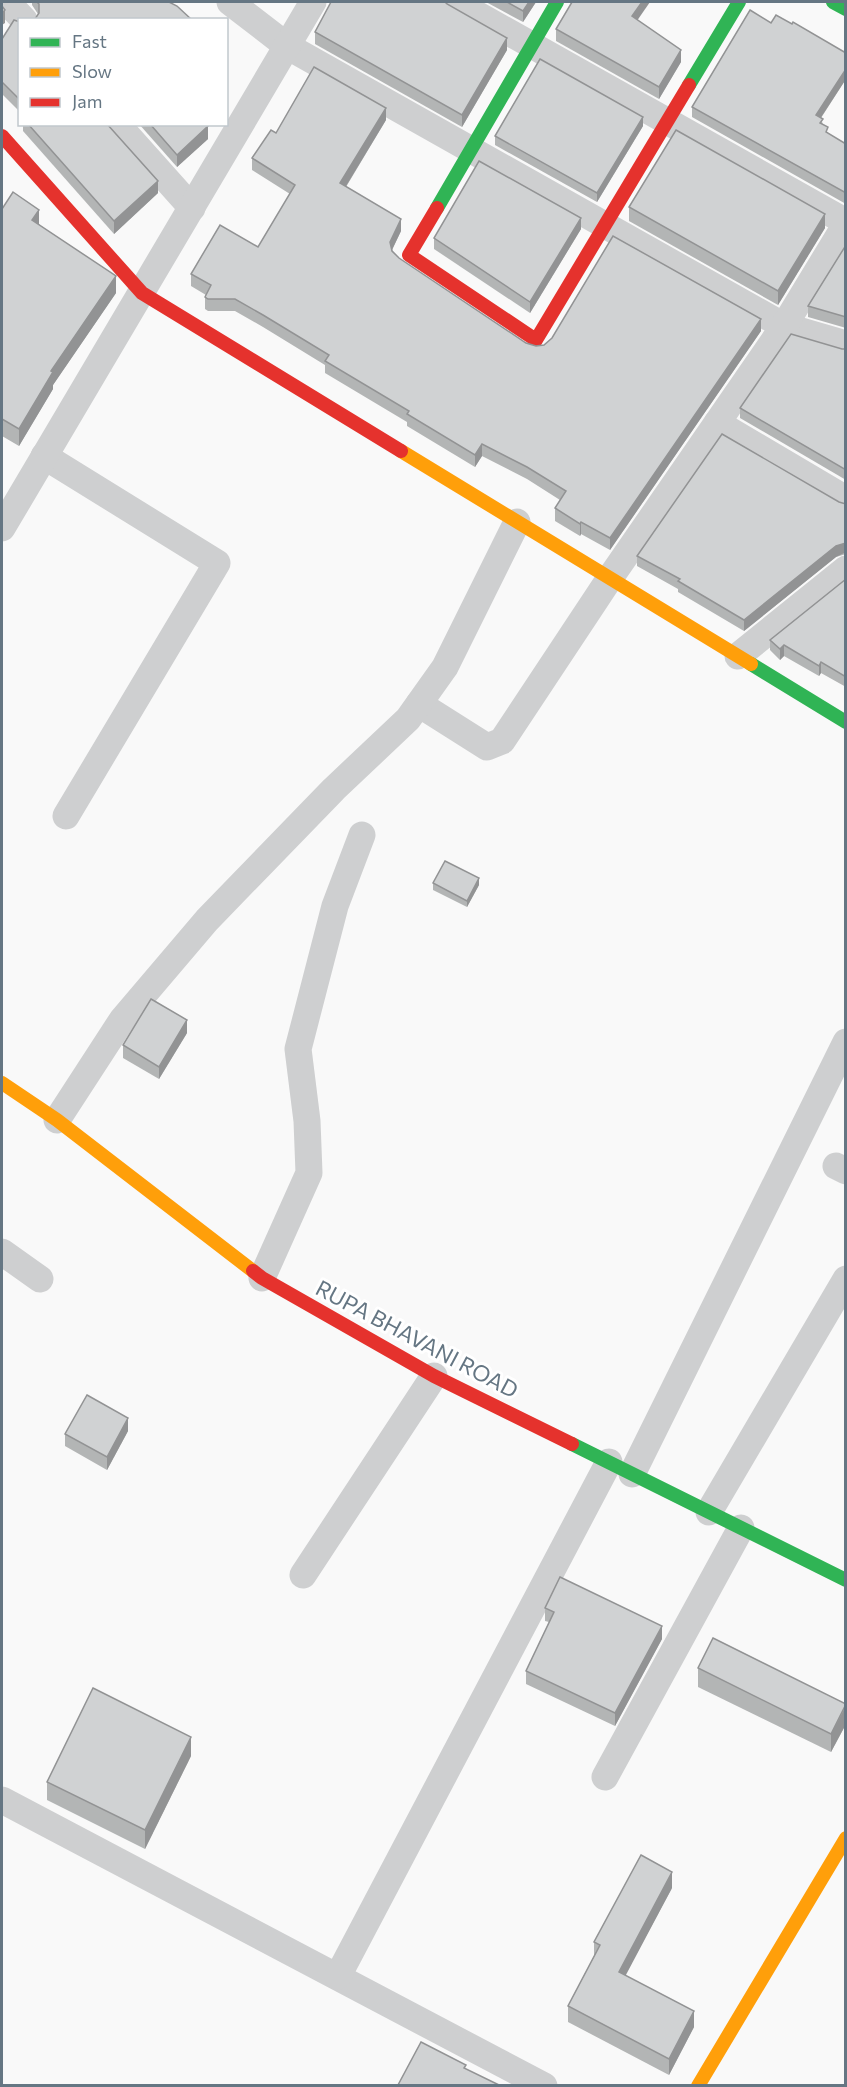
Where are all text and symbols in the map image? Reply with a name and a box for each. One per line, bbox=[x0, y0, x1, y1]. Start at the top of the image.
legend bbox=[18, 18, 228, 126]
text: Fast bbox=[72, 30, 107, 52]
text: Slow bbox=[72, 60, 112, 82]
text: Jam bbox=[72, 90, 102, 112]
street label: RUPA BHAVANI ROAD bbox=[311, 1274, 523, 1403]

